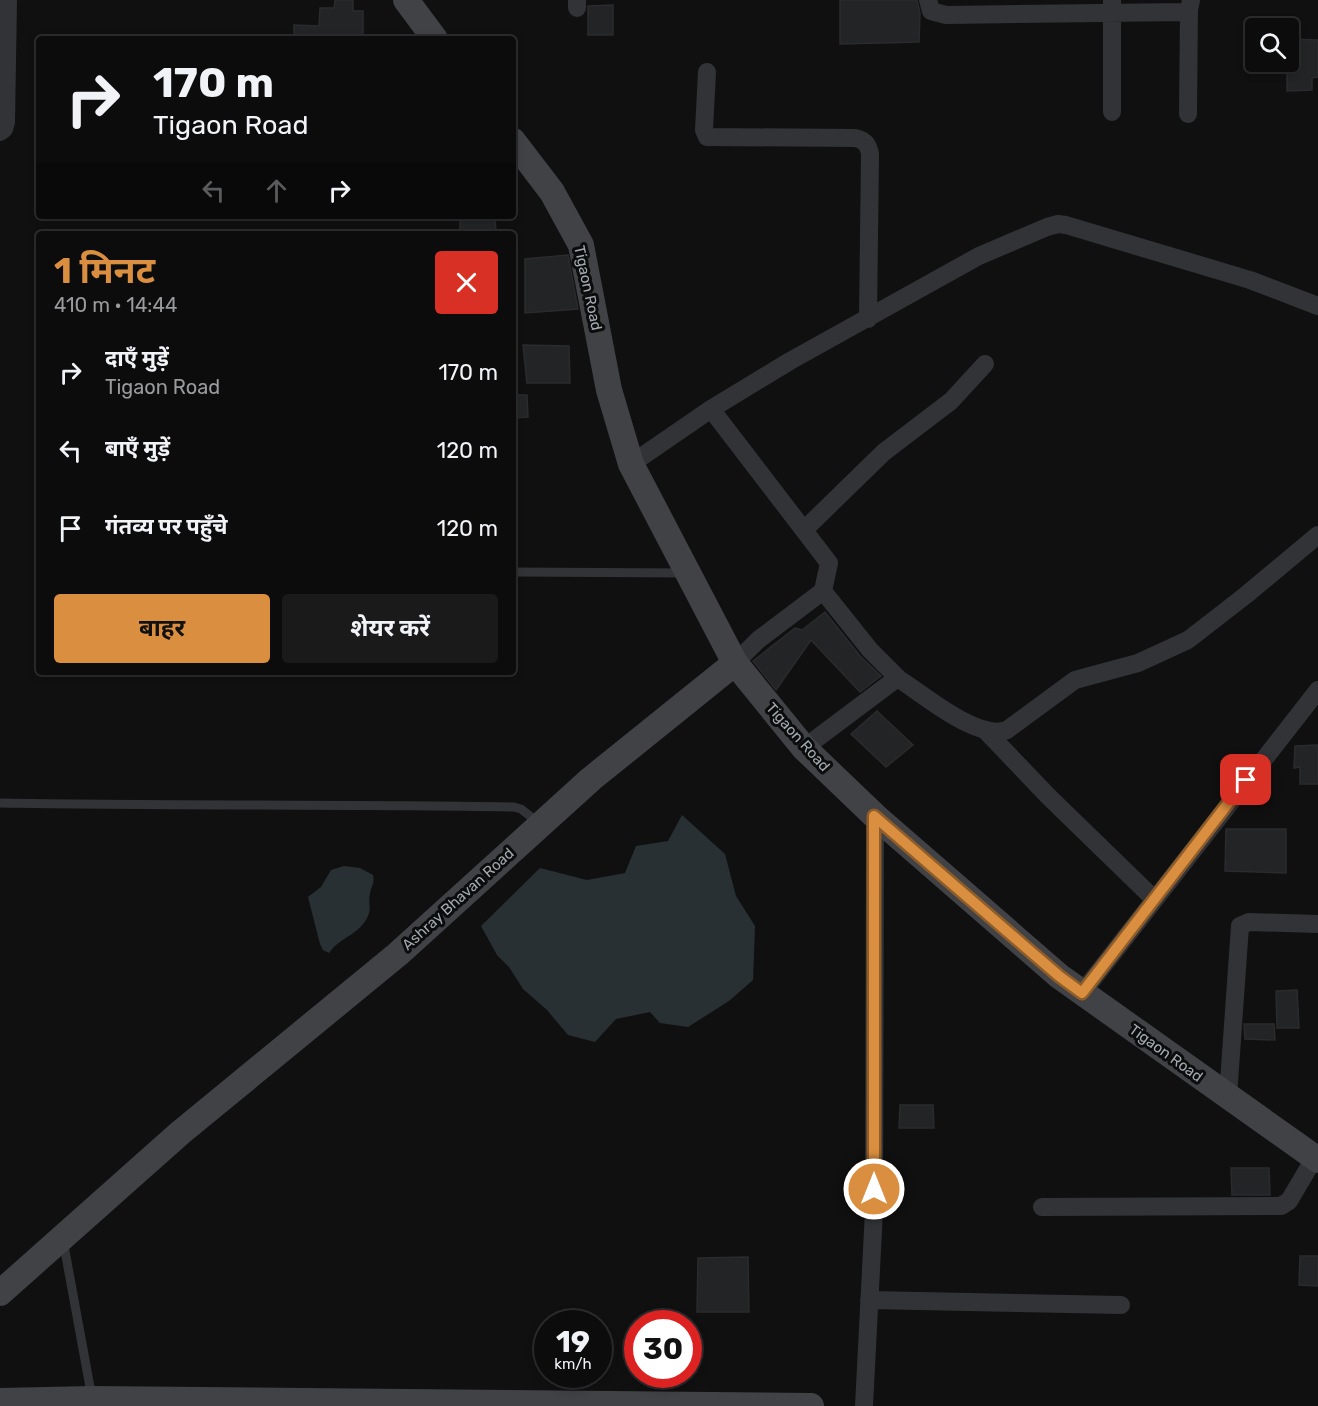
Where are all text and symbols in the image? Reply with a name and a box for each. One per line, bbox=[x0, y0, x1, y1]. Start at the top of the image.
map controls bbox=[1245, 18, 1299, 72]
button: search bbox=[1245, 18, 1299, 72]
text: 170 m bbox=[153, 58, 274, 108]
icon: right bbox=[54, 60, 132, 138]
text: Tigaon Road bbox=[153, 109, 309, 141]
icon: left bbox=[197, 174, 230, 207]
icon: ahead bbox=[260, 174, 293, 207]
icon: right bbox=[323, 174, 356, 207]
street label: Tigaon Road bbox=[570, 244, 606, 332]
text: 1 मिनट bbox=[54, 249, 155, 292]
button: close bbox=[435, 251, 498, 314]
text: 410 m · 14:44 bbox=[54, 293, 177, 317]
text: दाएँ मुड़ें bbox=[105, 345, 169, 372]
icon: right bbox=[54, 356, 87, 389]
text: 170 m bbox=[438, 359, 498, 386]
text: Tigaon Road bbox=[105, 375, 220, 399]
icon: left bbox=[54, 434, 87, 467]
text: बाएँ मुड़ें bbox=[105, 435, 170, 462]
text: 120 m bbox=[437, 437, 498, 464]
icon: arrive bbox=[54, 512, 87, 545]
text: गंतव्य पर पहुँचे bbox=[105, 513, 227, 540]
text: 120 m bbox=[437, 515, 498, 542]
button: बाहर bbox=[54, 594, 270, 663]
button: शेयर करें bbox=[282, 594, 498, 663]
street label: Tigaon Road bbox=[762, 699, 834, 775]
pin bbox=[1220, 754, 1271, 805]
icon: arrive bbox=[1229, 763, 1262, 796]
street label: Ashray Bhavan Road bbox=[398, 844, 518, 954]
street label: Tigaon Road bbox=[1126, 1020, 1206, 1086]
position arrow bbox=[842, 1157, 906, 1221]
speed limit sign: 30 bbox=[624, 1310, 702, 1388]
text: 19 bbox=[556, 1324, 590, 1360]
text: km/h bbox=[554, 1355, 592, 1373]

